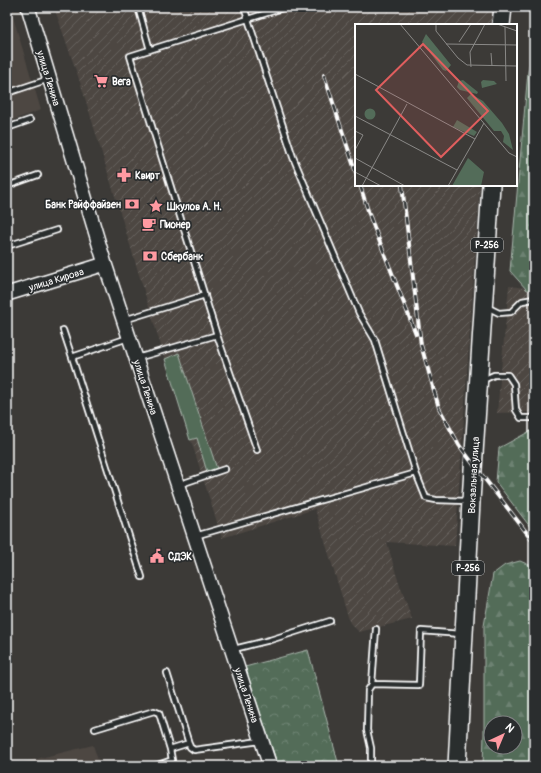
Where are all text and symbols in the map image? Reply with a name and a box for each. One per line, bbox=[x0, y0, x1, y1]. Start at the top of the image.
inset map bbox=[355, 24, 517, 186]
street label: улица Ленина bbox=[34, 48, 62, 108]
supermarket icon: Вега bbox=[93, 73, 109, 89]
place label: Вега bbox=[112, 76, 131, 88]
pharmacy icon: Квирт bbox=[116, 167, 132, 183]
place label: Квирт bbox=[135, 170, 161, 182]
bank icon: Банк Райффайзен bbox=[124, 196, 140, 212]
place icon: Шкулов А. Н. bbox=[148, 198, 164, 214]
place label: Банк Райффайзен bbox=[45, 199, 121, 211]
place label: Шкулов А. Н. bbox=[166, 201, 222, 213]
cafe icon: Пионер bbox=[141, 216, 157, 232]
place label: Пионер bbox=[160, 219, 191, 231]
road number: Р-256 bbox=[471, 238, 503, 252]
bank icon: Сбербанк bbox=[142, 248, 158, 264]
place label: Сбербанк bbox=[161, 251, 204, 263]
street label: улица Кирова bbox=[26, 266, 86, 294]
street label: улица Ленина bbox=[130, 357, 160, 417]
street label: Вокзальная улица bbox=[466, 436, 482, 514]
public building icon: СДЭК bbox=[149, 548, 165, 564]
place label: СДЭК bbox=[168, 551, 192, 563]
road number: Р-256 bbox=[452, 561, 484, 575]
street label: улица Ленина bbox=[231, 665, 261, 725]
north arrow bbox=[483, 715, 523, 755]
text: N bbox=[502, 721, 517, 736]

